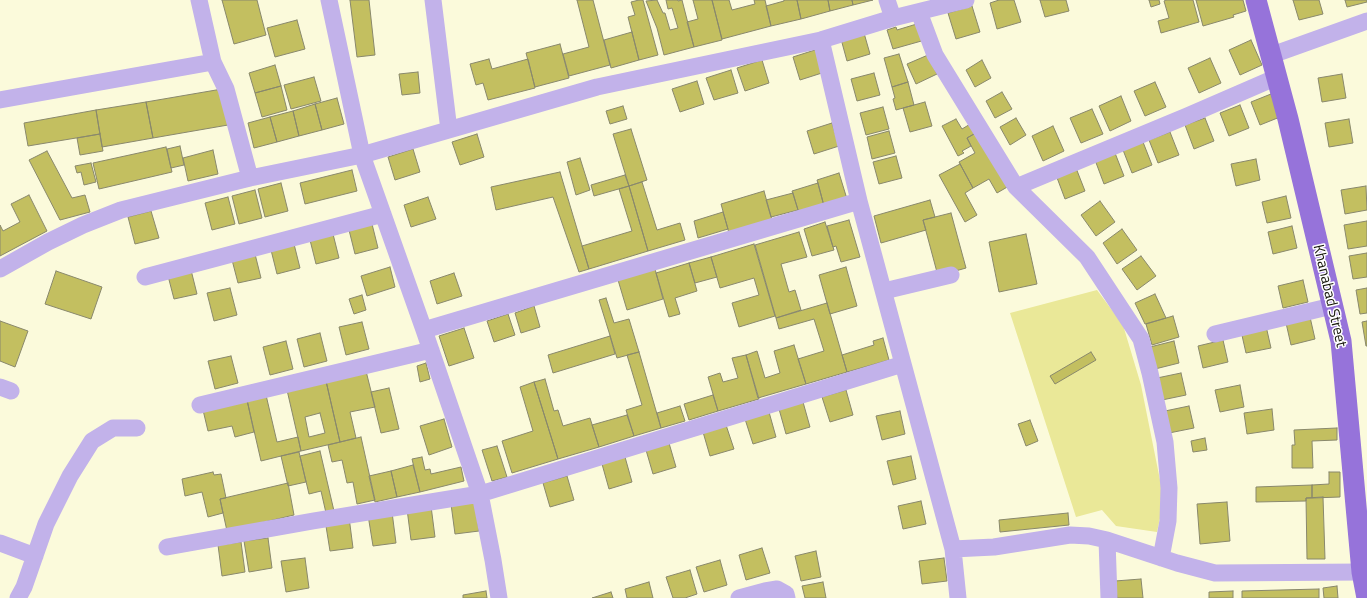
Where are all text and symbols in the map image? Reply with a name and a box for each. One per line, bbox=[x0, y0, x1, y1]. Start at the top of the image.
street label: Khanabad Street bbox=[1308, 243, 1350, 349]

